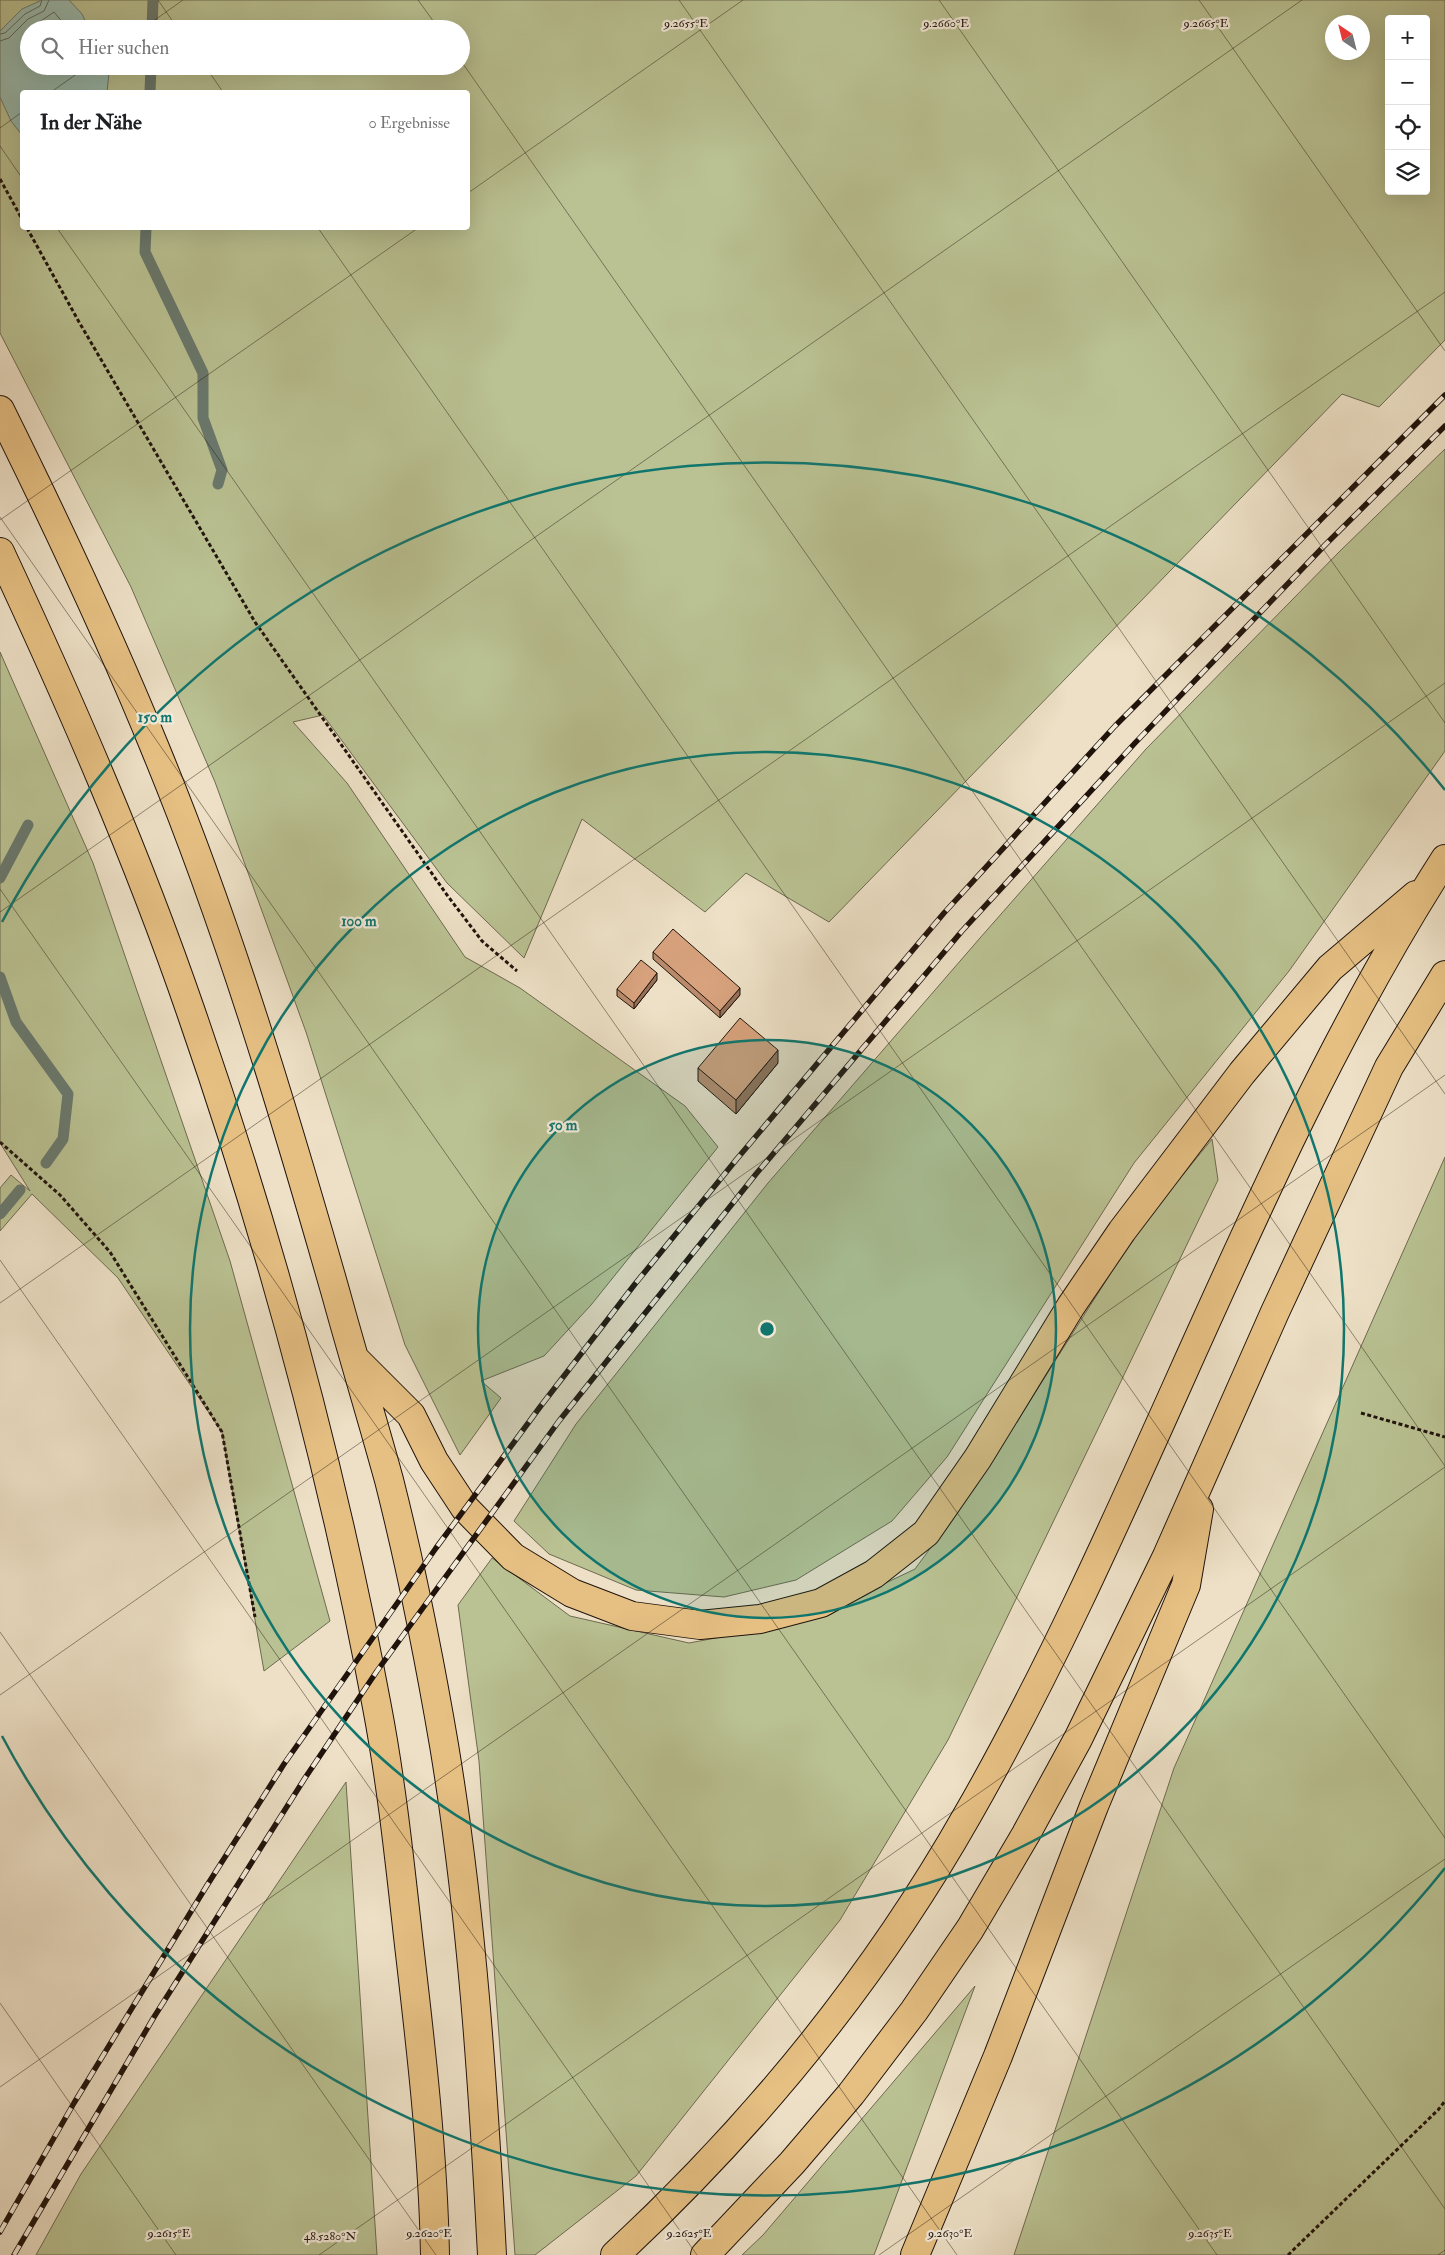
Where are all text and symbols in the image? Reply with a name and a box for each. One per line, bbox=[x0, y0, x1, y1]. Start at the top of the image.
north arrow bbox=[1325, 15, 1370, 60]
map controls bbox=[1385, 15, 1430, 195]
button: + bbox=[1385, 15, 1430, 60]
text: 9.2655°E bbox=[663, 16, 708, 31]
text: 9.2660°E bbox=[922, 16, 969, 31]
text: 9.2665°E bbox=[1183, 16, 1229, 31]
search box bbox=[20, 20, 470, 75]
icon: search bbox=[38, 34, 66, 62]
text: Hier suchen bbox=[78, 36, 169, 60]
button: − bbox=[1385, 60, 1430, 105]
button: locate bbox=[1385, 105, 1430, 150]
text: In der Nähe bbox=[40, 109, 142, 136]
text: 0 Ergebnisse bbox=[368, 113, 450, 133]
button: layers bbox=[1385, 150, 1430, 195]
text: 150 m bbox=[138, 708, 172, 727]
text: 100 m bbox=[341, 912, 377, 931]
text: 50 m bbox=[549, 1116, 578, 1135]
centre of rings bbox=[758, 1320, 776, 1338]
text: 9.2615°E bbox=[147, 2226, 191, 2241]
text: 9.2620°E bbox=[405, 2226, 452, 2241]
text: 9.2625°E bbox=[666, 2226, 712, 2241]
text: 9.2630°E bbox=[927, 2226, 972, 2241]
text: 9.2635°E bbox=[1187, 2226, 1232, 2241]
text: 48.5280°N bbox=[304, 2229, 356, 2244]

